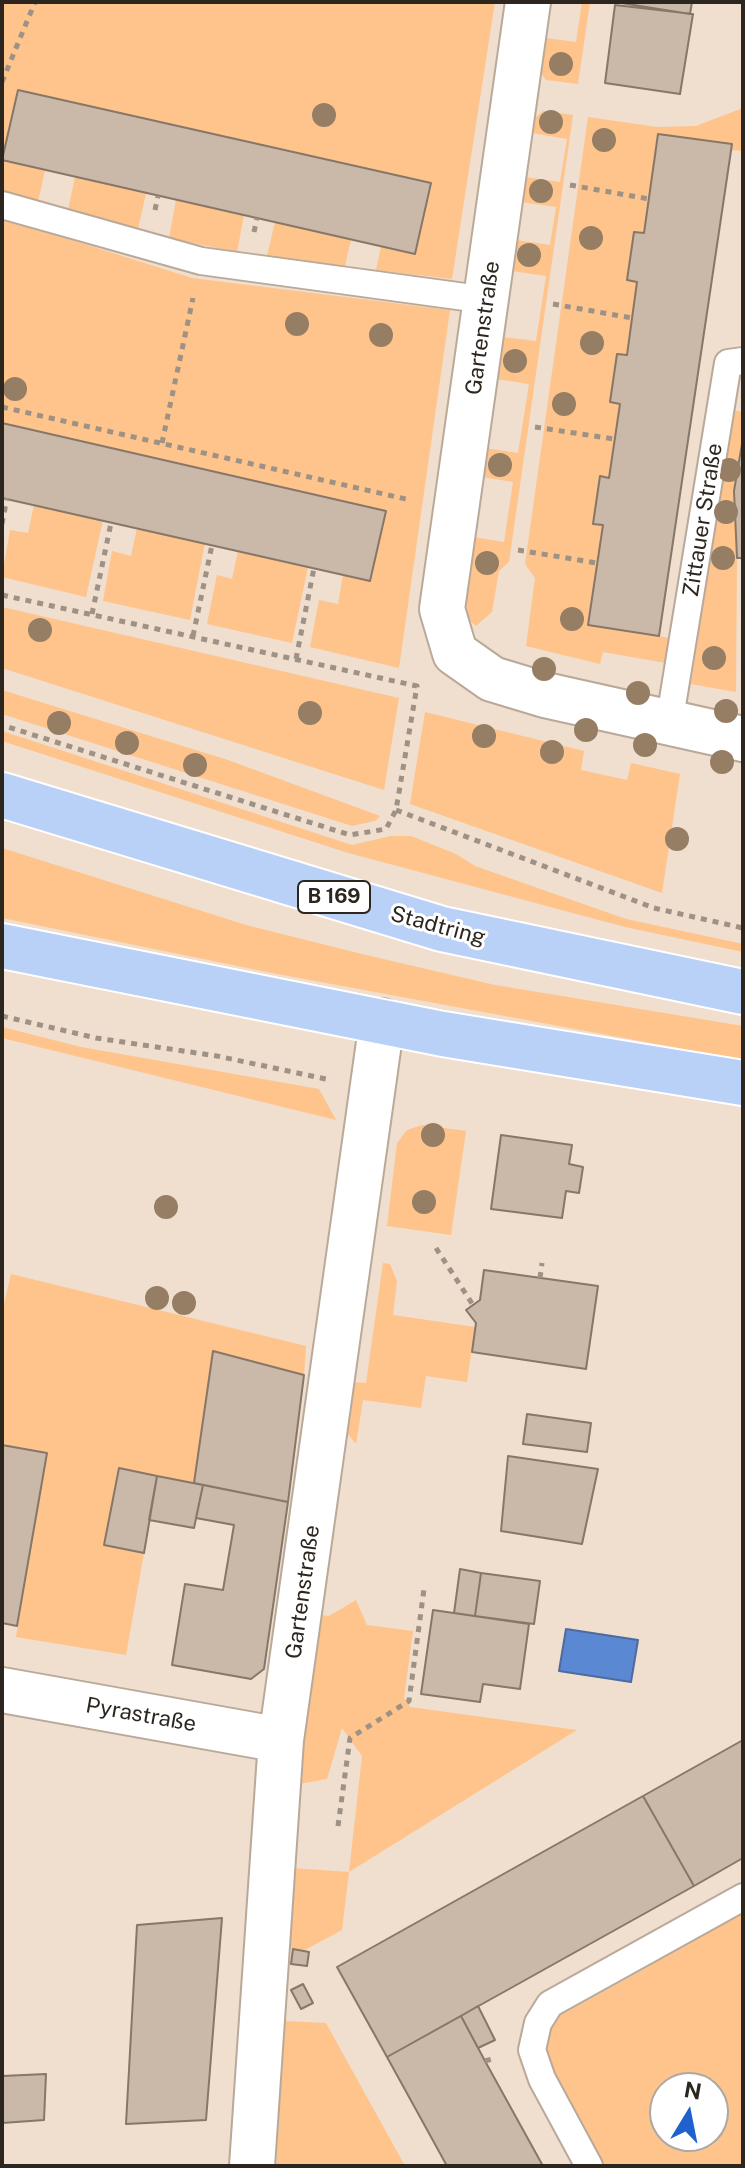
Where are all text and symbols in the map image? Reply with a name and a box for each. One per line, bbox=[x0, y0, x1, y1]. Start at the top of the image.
street label: Gartenstraße bbox=[461, 259, 505, 397]
street label: Zittauer Straße bbox=[678, 441, 728, 599]
road number: B 169 bbox=[298, 881, 370, 913]
street label: Stadtring bbox=[388, 901, 488, 951]
street label: Gartenstraße bbox=[281, 1523, 325, 1661]
street label: Pyrastraße bbox=[84, 1692, 198, 1738]
north arrow bbox=[649, 2072, 729, 2152]
text: N bbox=[682, 2076, 704, 2105]

